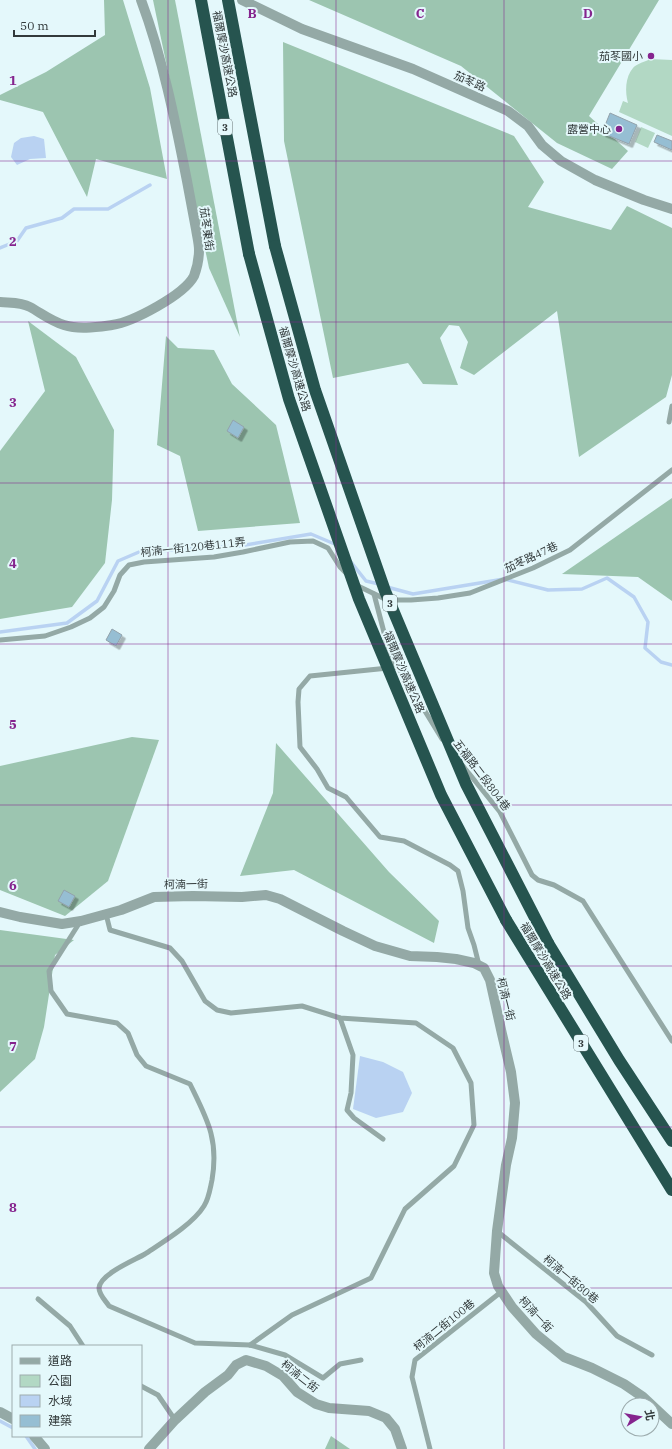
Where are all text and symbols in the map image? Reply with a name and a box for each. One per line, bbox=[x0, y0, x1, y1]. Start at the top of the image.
text: B bbox=[247, 5, 257, 22]
text: C bbox=[416, 5, 425, 22]
text: D bbox=[583, 5, 593, 22]
street label: 福爾摩沙高速公路 bbox=[210, 9, 240, 99]
scale bar bbox=[14, 12, 95, 38]
text: 50 m bbox=[20, 18, 49, 33]
place label: 茄苳國小 bbox=[599, 49, 643, 63]
marker: 茄苳國小 bbox=[646, 51, 656, 61]
street label: 茄苳路 bbox=[452, 68, 488, 94]
text: 1 bbox=[9, 72, 17, 89]
road number: 3 bbox=[218, 119, 232, 135]
place label: 露營中心 bbox=[567, 122, 611, 136]
marker: 露營中心 bbox=[614, 124, 624, 134]
street label: 茄苳東街 bbox=[197, 206, 217, 252]
text: 2 bbox=[9, 233, 17, 250]
street label: 福爾摩沙高速公路 bbox=[276, 325, 314, 413]
text: 3 bbox=[9, 394, 17, 411]
street label: 柯湳一街120巷111弄 bbox=[140, 535, 246, 559]
street label: 茄苳路47巷 bbox=[502, 539, 560, 575]
text: 4 bbox=[9, 555, 17, 572]
road number: 3 bbox=[383, 595, 397, 611]
street label: 福爾摩沙高速公路 bbox=[380, 629, 428, 715]
text: 5 bbox=[9, 716, 17, 733]
street label: 五福路二段804巷 bbox=[451, 737, 513, 813]
text: 6 bbox=[9, 877, 17, 894]
street label: 柯湳一街 bbox=[164, 877, 208, 891]
street label: 福爾摩沙高速公路 bbox=[517, 920, 575, 1002]
street label: 柯湳一街 bbox=[494, 976, 518, 1022]
road number: 3 bbox=[574, 1035, 588, 1051]
text: 7 bbox=[9, 1038, 17, 1055]
text: 8 bbox=[9, 1199, 17, 1216]
street label: 柯湳一街80巷 bbox=[540, 1252, 602, 1306]
street label: 柯湳一街 bbox=[516, 1293, 556, 1335]
street label: 柯湳二街100巷 bbox=[411, 1296, 477, 1354]
legend bbox=[12, 1345, 142, 1437]
text: 道路 bbox=[48, 1353, 72, 1368]
street label: 柯湳二街 bbox=[278, 1357, 322, 1395]
text: 公園 bbox=[48, 1373, 72, 1388]
text: 水域 bbox=[48, 1393, 72, 1408]
north arrow bbox=[620, 1397, 660, 1437]
text: 北 bbox=[642, 1408, 658, 1422]
text: 建築 bbox=[48, 1413, 72, 1428]

